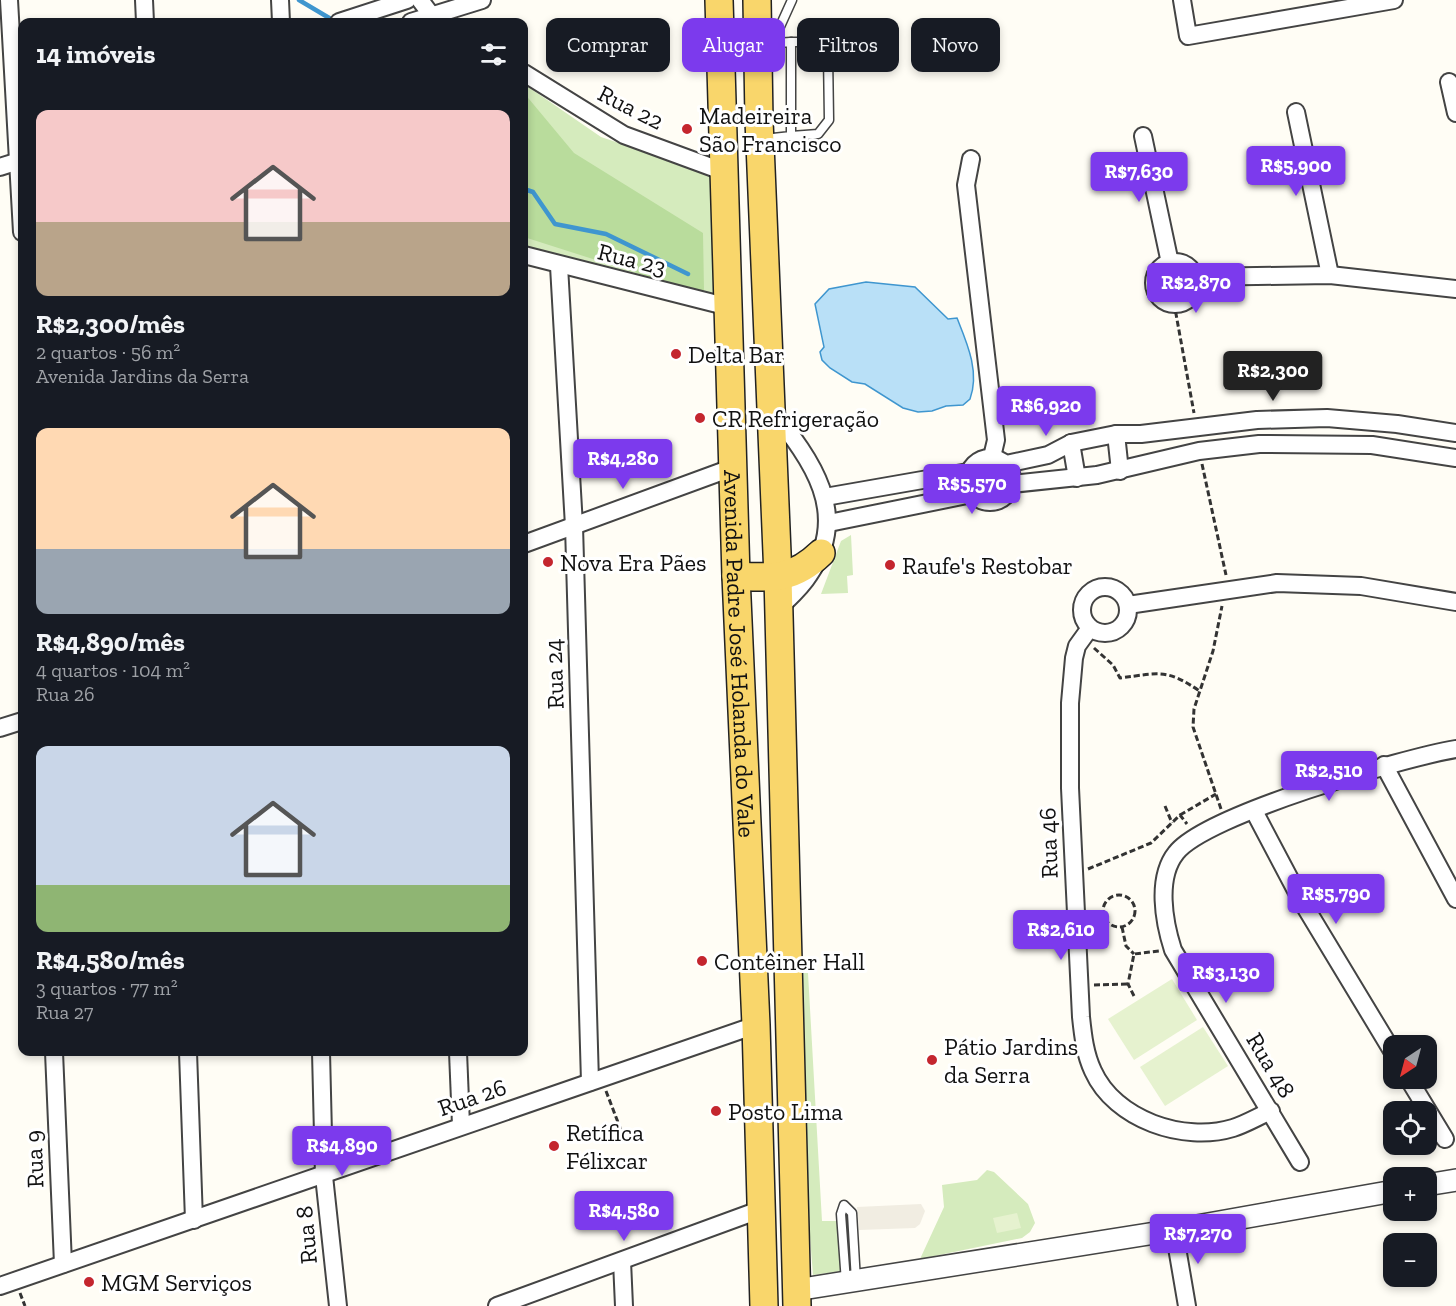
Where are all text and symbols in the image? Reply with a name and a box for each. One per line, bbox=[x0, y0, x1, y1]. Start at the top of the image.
chip: Comprar bbox=[546, 18, 670, 72]
chip: Alugar bbox=[682, 18, 785, 72]
chip: Filtros bbox=[797, 18, 899, 72]
chip: Novo bbox=[911, 18, 1000, 72]
text: 14 imóveis bbox=[36, 38, 156, 70]
icon: filters bbox=[477, 38, 510, 71]
street label: Rua 22 bbox=[593, 78, 669, 136]
place label: Madeireira São Francisco bbox=[699, 101, 842, 158]
marker: Madeireira São Francisco bbox=[680, 122, 694, 136]
pin: R$5,900 bbox=[1241, 146, 1351, 197]
icon: home bbox=[219, 149, 327, 257]
pin: R$7,630 bbox=[1084, 152, 1194, 203]
text: R$5,900 bbox=[1260, 153, 1332, 177]
text: R$7,630 bbox=[1105, 159, 1173, 183]
street label: Rua 23 bbox=[595, 237, 669, 281]
pin: R$2,870 bbox=[1141, 263, 1251, 314]
text: R$2,870 bbox=[1161, 270, 1231, 294]
text: R$2,300/mês bbox=[36, 308, 185, 340]
text: 2 quartos · 56 m² bbox=[36, 340, 180, 364]
place label: Delta Bar bbox=[688, 340, 785, 369]
marker: Delta Bar bbox=[669, 347, 683, 361]
pin: R$2,300 bbox=[1218, 351, 1328, 402]
text: R$2,300 bbox=[1237, 358, 1309, 382]
text: Avenida Jardins da Serra bbox=[36, 364, 249, 388]
pin: R$6,920 bbox=[991, 386, 1101, 437]
text: R$6,920 bbox=[1011, 393, 1081, 417]
place label: CR Refrigeração bbox=[712, 404, 879, 433]
marker: CR Refrigeração bbox=[693, 411, 707, 425]
pin: R$4,280 bbox=[568, 439, 678, 490]
text: R$4,280 bbox=[587, 446, 659, 470]
pin: R$5,570 bbox=[917, 464, 1027, 515]
icon: home bbox=[219, 467, 327, 575]
street label: Avenida Padre José Holanda do Vale bbox=[718, 469, 762, 838]
text: R$5,570 bbox=[937, 471, 1007, 495]
place label: Nova Era Pães bbox=[560, 548, 707, 577]
place label: Raufe's Restobar bbox=[902, 551, 1073, 580]
marker: Nova Era Pães bbox=[541, 555, 555, 569]
marker: Raufe's Restobar bbox=[883, 558, 897, 572]
text: R$4,890/mês bbox=[36, 626, 185, 658]
street label: Rua 24 bbox=[538, 638, 570, 710]
text: 4 quartos · 104 m² bbox=[36, 658, 190, 682]
text: Rua 26 bbox=[36, 682, 95, 706]
pin: R$2,510 bbox=[1274, 751, 1384, 802]
text: R$2,510 bbox=[1295, 758, 1363, 782]
icon: home bbox=[219, 785, 327, 893]
street label: Rua 46 bbox=[1032, 807, 1064, 879]
pin: R$5,790 bbox=[1281, 874, 1391, 925]
text: R$5,790 bbox=[1301, 881, 1371, 905]
pin: R$2,610 bbox=[1006, 910, 1116, 961]
text: R$2,610 bbox=[1027, 917, 1095, 941]
text: R$4,580/mês bbox=[36, 944, 185, 976]
place label: Contêiner Hall bbox=[714, 947, 865, 976]
pin: R$3,130 bbox=[1171, 953, 1281, 1004]
marker: Contêiner Hall bbox=[695, 954, 709, 968]
text: R$3,130 bbox=[1192, 960, 1260, 984]
text: 3 quartos · 77 m² bbox=[36, 976, 178, 1000]
text: Rua 27 bbox=[36, 1000, 93, 1024]
street label: Rua 48 bbox=[1240, 1027, 1302, 1103]
place label: Pátio Jardins da Serra bbox=[944, 1032, 1078, 1089]
north arrow bbox=[1383, 1035, 1437, 1089]
map controls bbox=[1383, 1035, 1437, 1287]
marker: Pátio Jardins da Serra bbox=[925, 1053, 939, 1067]
street label: Rua 26 bbox=[434, 1072, 510, 1122]
place label: Posto Lima bbox=[728, 1097, 843, 1126]
button: locate bbox=[1383, 1101, 1437, 1155]
marker: Posto Lima bbox=[709, 1104, 723, 1118]
place label: Retífica Félixcar bbox=[566, 1118, 648, 1175]
pin: R$4,890 bbox=[287, 1126, 397, 1177]
street label: Rua 9 bbox=[18, 1129, 50, 1189]
text: R$4,890 bbox=[306, 1133, 378, 1157]
marker: Retífica Félixcar bbox=[547, 1139, 561, 1153]
button: + bbox=[1383, 1167, 1437, 1221]
pin: R$4,580 bbox=[569, 1191, 679, 1242]
text: R$4,580 bbox=[588, 1198, 660, 1222]
street label: Rua 8 bbox=[289, 1205, 323, 1265]
pin: R$7,270 bbox=[1143, 1214, 1253, 1265]
text: R$7,270 bbox=[1164, 1221, 1232, 1245]
button: − bbox=[1383, 1233, 1437, 1287]
place label: MGM Serviços bbox=[101, 1268, 252, 1297]
marker: MGM Serviços bbox=[82, 1275, 96, 1289]

